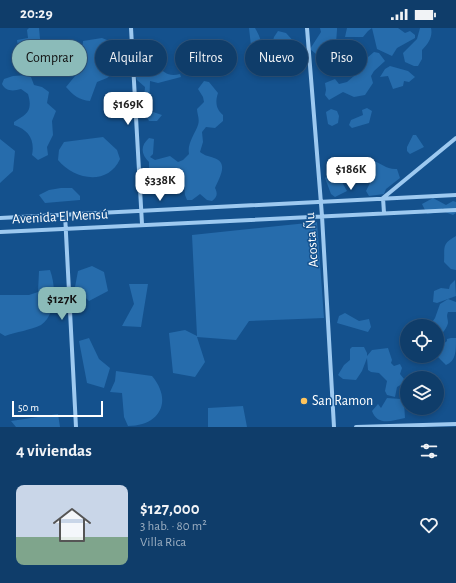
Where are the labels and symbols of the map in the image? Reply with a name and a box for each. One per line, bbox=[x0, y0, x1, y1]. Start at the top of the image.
pin: $169K bbox=[100, 92, 156, 126]
pin: $186K bbox=[323, 157, 379, 191]
pin: $338K bbox=[132, 168, 188, 202]
street label: Avenida El Mensú bbox=[12, 207, 108, 227]
street label: Acosta Ñu bbox=[301, 212, 321, 268]
pin: $127K bbox=[34, 287, 90, 321]
place label: San Ramon bbox=[312, 394, 373, 408]
marker: San Ramon bbox=[299, 396, 309, 406]
scale bar bbox=[12, 399, 103, 418]

